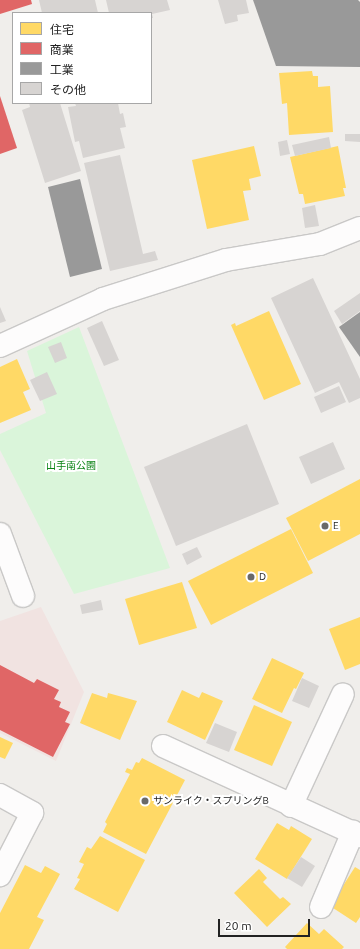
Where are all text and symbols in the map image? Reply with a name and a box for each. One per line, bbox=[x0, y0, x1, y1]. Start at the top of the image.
legend bbox=[12, 12, 152, 104]
text: 住宅 bbox=[50, 23, 74, 36]
text: 商業 bbox=[50, 43, 74, 56]
text: 工業 bbox=[50, 63, 74, 76]
text: その他 bbox=[50, 83, 86, 96]
park label: 山手南公園 bbox=[46, 460, 96, 472]
place label: E bbox=[333, 520, 339, 532]
marker: E bbox=[320, 521, 330, 531]
place label: D bbox=[259, 571, 266, 583]
marker: D bbox=[246, 572, 256, 582]
place label: サンライク・スプリングB bbox=[153, 795, 269, 807]
marker: サンライク・スプリングB bbox=[140, 796, 150, 806]
scale bar bbox=[220, 911, 312, 937]
text: 20 m bbox=[225, 919, 252, 932]

